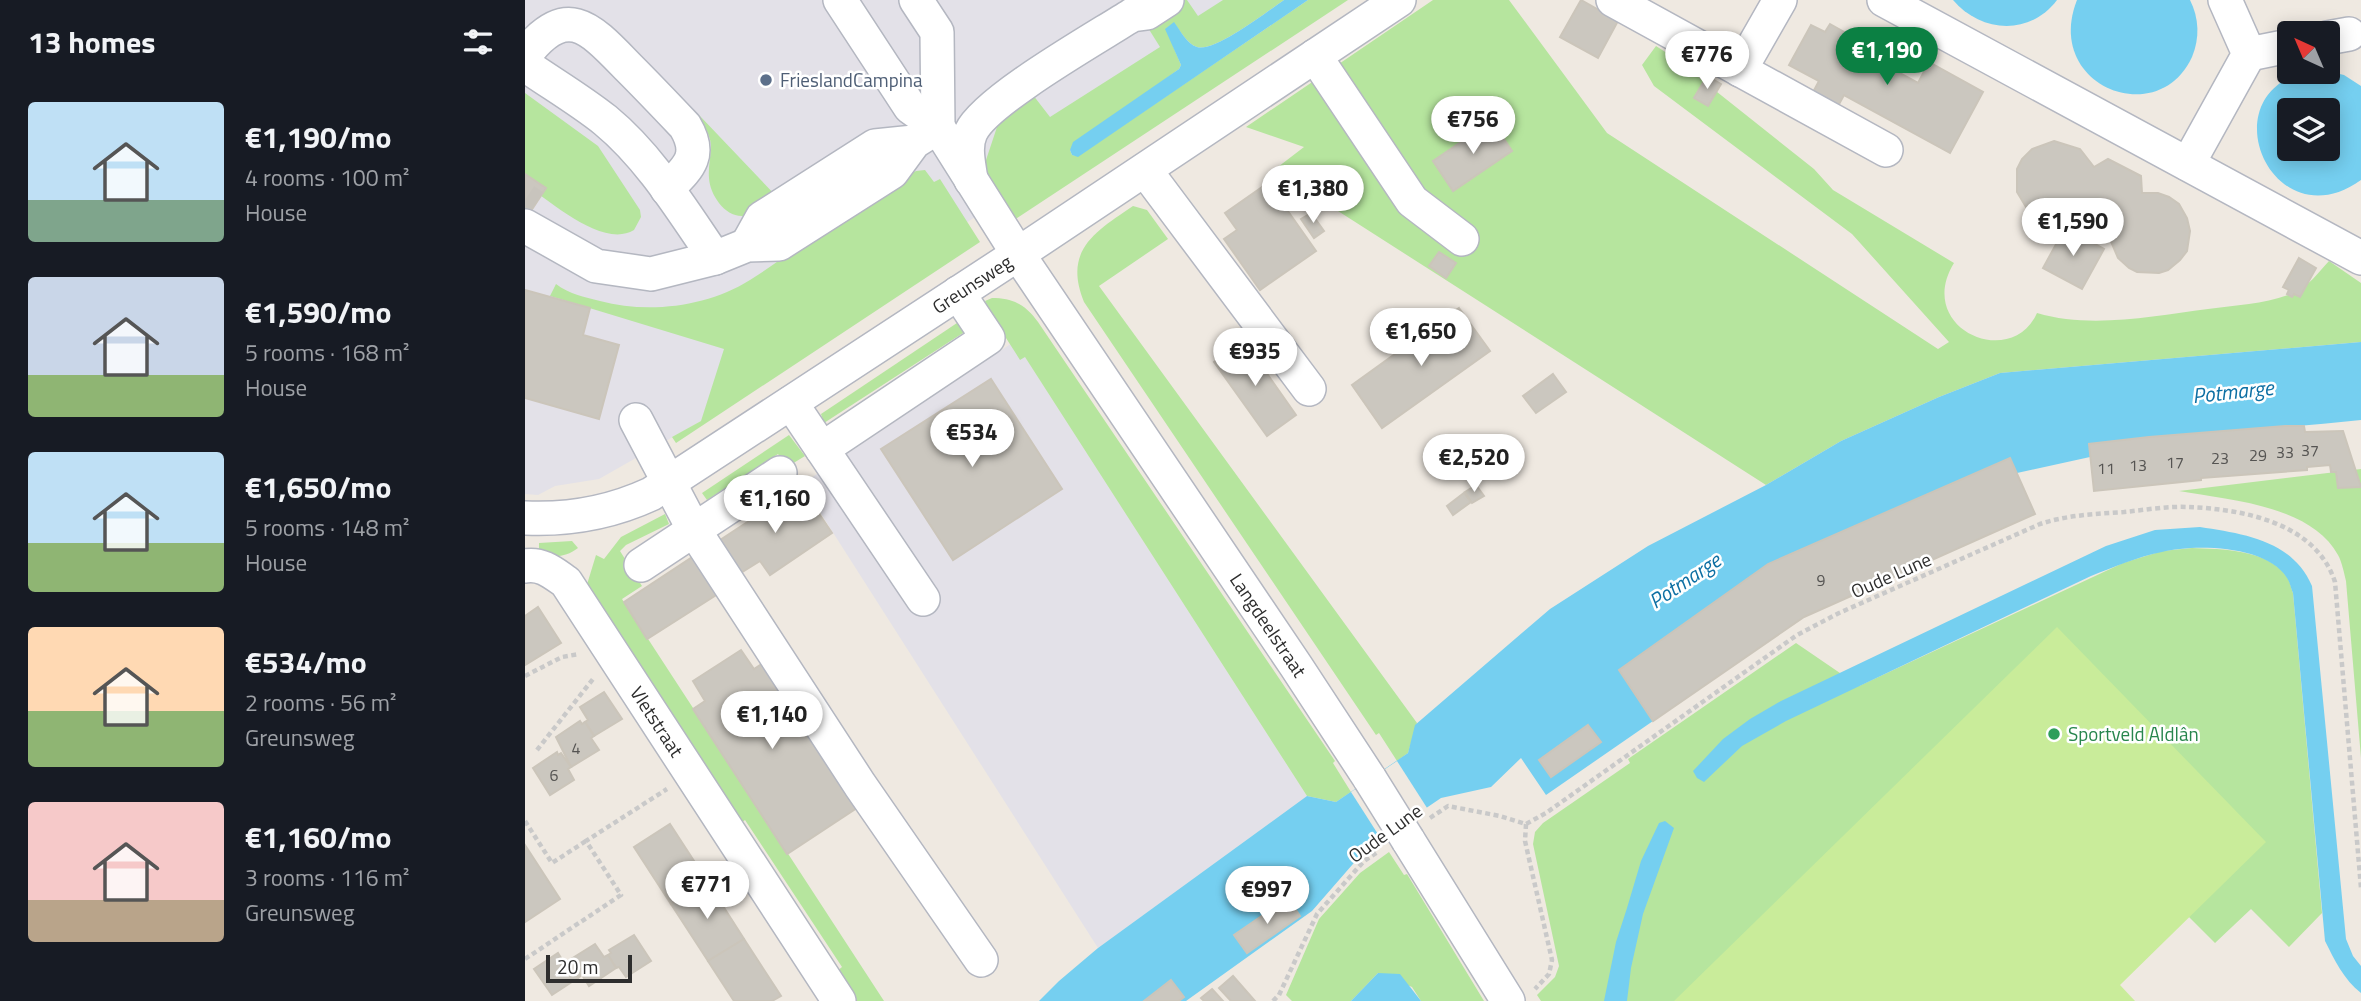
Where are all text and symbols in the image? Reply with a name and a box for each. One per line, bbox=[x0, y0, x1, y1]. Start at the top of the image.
text: 13 homes bbox=[28, 19, 155, 65]
north arrow bbox=[2277, 21, 2340, 84]
map controls bbox=[2277, 21, 2340, 161]
icon: filters bbox=[459, 23, 497, 61]
pin: €1,190 bbox=[1830, 28, 1944, 87]
pin: €776 bbox=[1666, 32, 1748, 91]
text: €1,190 bbox=[1852, 32, 1922, 67]
text: €776 bbox=[1681, 36, 1733, 71]
place label: FrieslandCampina bbox=[780, 65, 923, 94]
marker: FrieslandCampina bbox=[758, 72, 774, 88]
pin: €756 bbox=[1432, 96, 1514, 156]
button: layers bbox=[2277, 98, 2340, 161]
text: €756 bbox=[1447, 101, 1499, 136]
text: €1,190/mo bbox=[245, 114, 391, 160]
icon: home bbox=[84, 130, 168, 214]
text: 4 rooms · 100 m² bbox=[245, 160, 409, 195]
pin: €1,380 bbox=[1256, 166, 1370, 225]
text: €1,380 bbox=[1278, 170, 1348, 205]
text: House bbox=[245, 195, 307, 230]
pin: €1,590 bbox=[2016, 198, 2130, 258]
text: €1,590 bbox=[2038, 203, 2108, 238]
street label: Greunsweg bbox=[926, 247, 1018, 321]
text: €1,590/mo bbox=[245, 289, 391, 335]
icon: home bbox=[84, 305, 168, 389]
pin: €1,650 bbox=[1364, 308, 1478, 368]
text: €1,650 bbox=[1386, 313, 1456, 348]
pin: €935 bbox=[1214, 328, 1296, 388]
text: €935 bbox=[1229, 333, 1281, 368]
text: 5 rooms · 168 m² bbox=[245, 335, 409, 370]
text: House bbox=[245, 370, 307, 405]
water label: Potmarge bbox=[2191, 371, 2276, 411]
pin: €534 bbox=[931, 410, 1013, 469]
text: €534 bbox=[946, 414, 998, 449]
pin: €2,520 bbox=[1417, 434, 1531, 494]
house number: 37 bbox=[2301, 438, 2319, 462]
text: €2,520 bbox=[1439, 439, 1509, 474]
house number: 33 bbox=[2276, 440, 2294, 464]
house number: 29 bbox=[2249, 443, 2267, 467]
house number: 23 bbox=[2211, 446, 2229, 470]
house number: 17 bbox=[2166, 450, 2184, 474]
house number: 13 bbox=[2129, 453, 2147, 477]
house number: 11 bbox=[2097, 456, 2115, 480]
text: €1,650/mo bbox=[245, 464, 391, 510]
pin: €1,160 bbox=[718, 476, 832, 535]
icon: home bbox=[84, 480, 168, 564]
text: €1,160 bbox=[740, 480, 810, 515]
text: 5 rooms · 148 m² bbox=[245, 510, 409, 545]
water label: Potmarge bbox=[1642, 543, 1728, 616]
street label: Oude Lune bbox=[1846, 544, 1936, 605]
text: House bbox=[245, 545, 307, 580]
street label: Langdeelstraat bbox=[1223, 567, 1315, 683]
house number: 9 bbox=[1817, 568, 1826, 592]
text: €534/mo bbox=[245, 639, 367, 685]
icon: home bbox=[84, 655, 168, 739]
street label: Vletstraat bbox=[624, 680, 691, 763]
text: 2 rooms · 56 m² bbox=[245, 685, 396, 720]
pin: €1,140 bbox=[715, 692, 829, 751]
text: €1,140 bbox=[737, 696, 807, 731]
place label: Sportveld Aldlân bbox=[2068, 719, 2199, 748]
text: Greunsweg bbox=[245, 720, 355, 755]
marker: Sportveld Aldlân bbox=[2046, 726, 2062, 742]
house number: 4 bbox=[572, 736, 581, 760]
house number: 6 bbox=[550, 763, 559, 787]
street label: Oude Lune bbox=[1342, 796, 1428, 869]
text: €1,160/mo bbox=[245, 814, 391, 860]
icon: home bbox=[84, 830, 168, 914]
text: 3 rooms · 116 m² bbox=[245, 860, 409, 895]
pin: €771 bbox=[666, 862, 748, 921]
text: €771 bbox=[681, 866, 733, 901]
pin: €997 bbox=[1226, 866, 1308, 926]
text: €997 bbox=[1241, 871, 1293, 906]
text: Greunsweg bbox=[245, 895, 355, 930]
scale bar bbox=[546, 952, 632, 984]
text: 20 m bbox=[557, 952, 598, 981]

